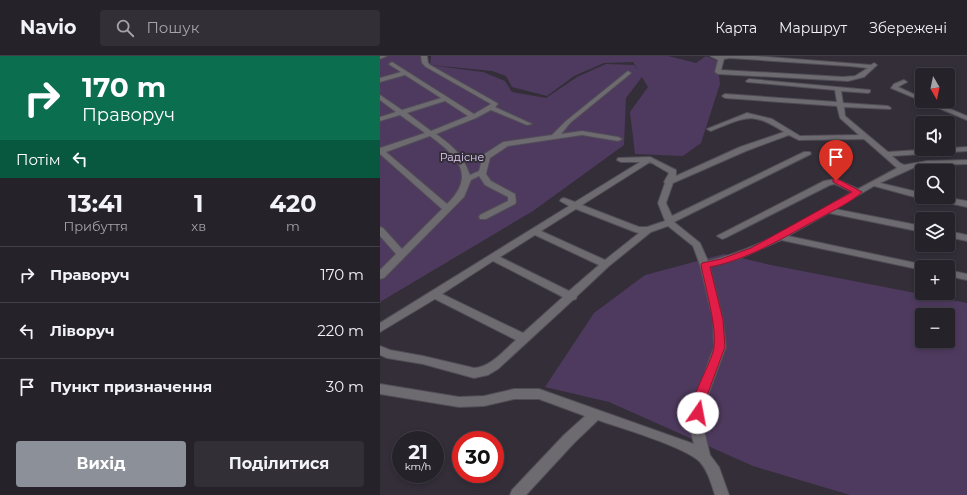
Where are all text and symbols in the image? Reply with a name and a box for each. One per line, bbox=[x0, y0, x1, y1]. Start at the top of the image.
search box bbox=[100, 10, 380, 46]
text: Navio bbox=[20, 16, 76, 39]
icon: search bbox=[114, 17, 136, 39]
text: Пошук bbox=[146, 18, 199, 37]
text: Карта bbox=[715, 19, 757, 37]
text: Маршрут bbox=[779, 19, 847, 37]
text: Збережені bbox=[869, 19, 947, 37]
north arrow bbox=[915, 68, 955, 108]
map controls bbox=[915, 68, 955, 348]
text: 170 m bbox=[82, 70, 166, 104]
icon: right bbox=[16, 72, 68, 124]
text: Праворуч bbox=[82, 104, 175, 126]
button: sound bbox=[915, 116, 955, 156]
pin bbox=[819, 140, 853, 181]
icon: arrive bbox=[825, 146, 847, 168]
icon: left bbox=[69, 148, 91, 170]
text: Потім bbox=[16, 150, 61, 169]
park label: Радісне bbox=[440, 150, 485, 164]
button: search bbox=[915, 164, 955, 204]
text: 13:41 bbox=[68, 189, 123, 218]
text: 1 bbox=[194, 189, 203, 218]
text: 420 bbox=[270, 189, 317, 218]
button: layers bbox=[915, 212, 955, 252]
text: Прибуття bbox=[63, 218, 128, 234]
text: хв bbox=[191, 218, 206, 234]
text: m bbox=[286, 218, 300, 234]
button: + bbox=[915, 260, 955, 300]
icon: right bbox=[16, 264, 38, 286]
text: Праворуч bbox=[50, 265, 130, 284]
text: 170 m bbox=[320, 265, 364, 284]
button: − bbox=[915, 308, 955, 348]
icon: left bbox=[16, 320, 38, 342]
text: Ліворуч bbox=[50, 321, 115, 340]
text: 220 m bbox=[317, 321, 364, 340]
icon: arrive bbox=[16, 376, 38, 398]
text: Пункт призначення bbox=[50, 377, 212, 396]
text: 30 m bbox=[326, 377, 364, 396]
position arrow bbox=[677, 392, 719, 434]
speed limit sign: 30 bbox=[452, 431, 504, 483]
text: 21 bbox=[408, 440, 428, 464]
button: Вихід bbox=[16, 441, 186, 487]
button: Поділитися bbox=[194, 441, 364, 487]
text: km/h bbox=[405, 460, 431, 473]

